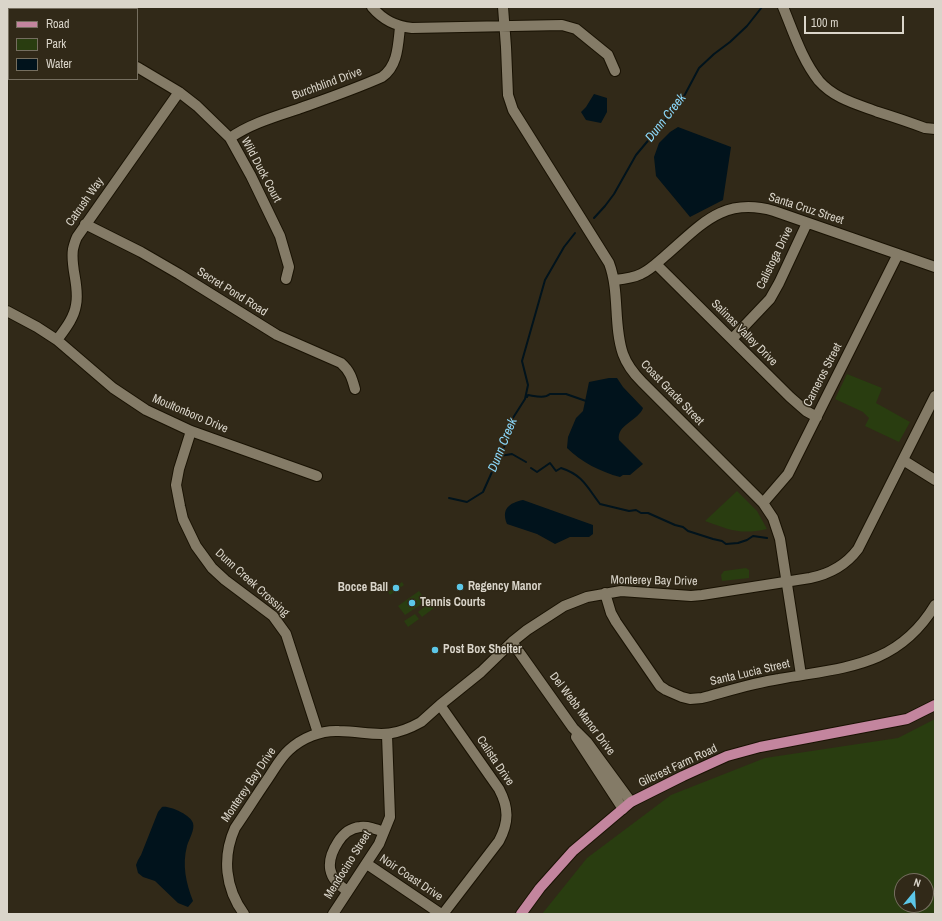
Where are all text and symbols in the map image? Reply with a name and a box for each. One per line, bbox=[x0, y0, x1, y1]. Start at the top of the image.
legend bbox=[8, 8, 138, 80]
scale bar bbox=[806, 8, 906, 34]
text: 100 m bbox=[811, 15, 838, 31]
text: Road bbox=[46, 16, 70, 32]
text: Park bbox=[46, 36, 66, 52]
text: Water bbox=[46, 56, 72, 72]
street label: Burchblind Drive bbox=[290, 65, 364, 103]
water label: Dunn Creek bbox=[642, 91, 690, 145]
street label: Wild Duck Court bbox=[238, 135, 284, 205]
street label: Catrush Way bbox=[63, 175, 107, 229]
street label: Santa Cruz Street bbox=[767, 190, 845, 228]
street label: Calistoga Drive bbox=[754, 224, 796, 292]
street label: Secret Pond Road bbox=[194, 265, 270, 319]
street label: Salinas Valley Drive bbox=[708, 297, 780, 369]
street label: Carneros Street bbox=[801, 341, 845, 409]
street label: Coast Grade Street bbox=[637, 358, 707, 428]
street label: Moultonboro Drive bbox=[150, 392, 230, 436]
water label: Dunn Creek bbox=[485, 416, 521, 474]
street label: Dunn Creek Crossing bbox=[212, 546, 292, 620]
street label: Monterey Bay Drive bbox=[610, 573, 698, 589]
place label: Regency Manor bbox=[468, 580, 541, 594]
place label: Bocce Ball bbox=[338, 581, 388, 595]
marker: Regency Manor bbox=[455, 582, 465, 592]
marker: Bocce Ball bbox=[391, 583, 401, 593]
place label: Tennis Courts bbox=[420, 596, 485, 610]
marker: Tennis Courts bbox=[407, 598, 417, 608]
place label: Post Box Shelter bbox=[443, 643, 522, 657]
marker: Post Box Shelter bbox=[430, 645, 440, 655]
street label: Santa Lucia Street bbox=[709, 657, 791, 689]
street label: Del Webb Manor Drive bbox=[546, 670, 618, 758]
street label: Calista Drive bbox=[473, 733, 517, 789]
street label: Gilcrest Farm Road bbox=[636, 741, 720, 791]
street label: Monterey Bay Drive bbox=[219, 745, 279, 825]
street label: Mendocino Street bbox=[321, 828, 375, 902]
street label: Noir Coast Drive bbox=[377, 852, 445, 904]
north arrow bbox=[894, 873, 934, 913]
text: N bbox=[912, 875, 923, 890]

